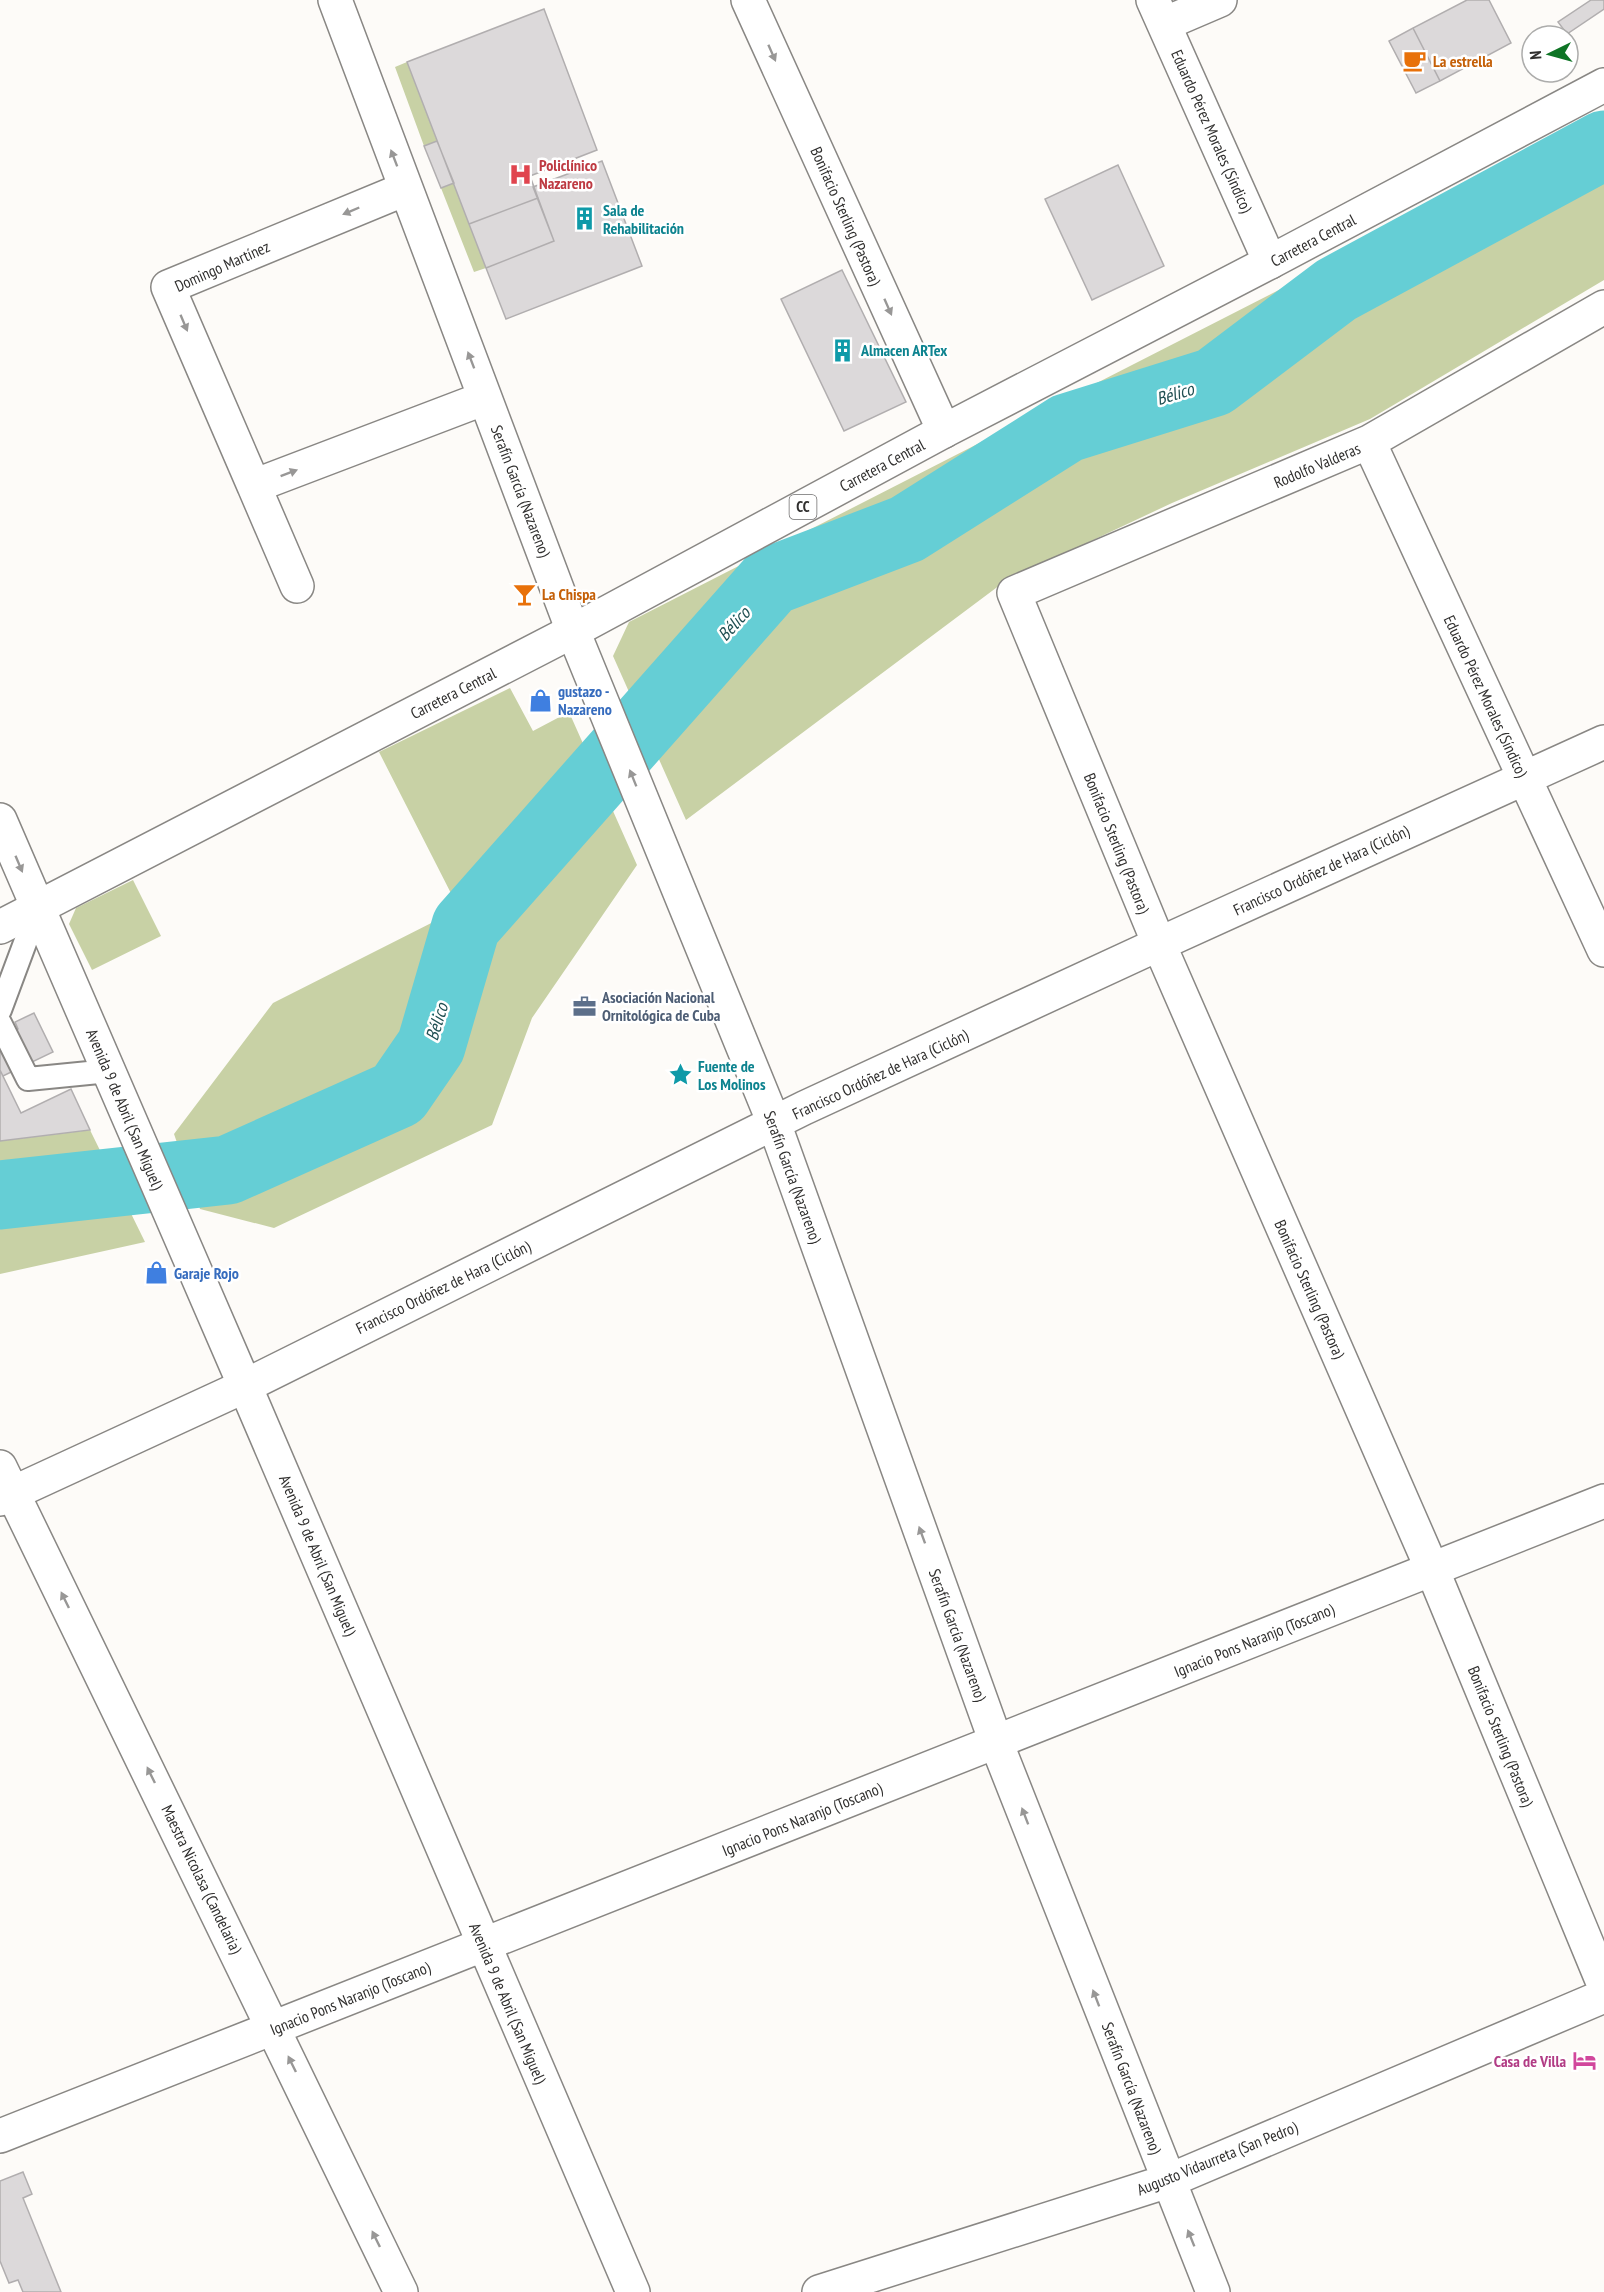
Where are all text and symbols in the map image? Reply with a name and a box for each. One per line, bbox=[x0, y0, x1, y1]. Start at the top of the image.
north arrow bbox=[1520, 24, 1580, 84]
one-way arrow bbox=[768, 45, 777, 62]
street label: Eduardo Pérez Morales (Síndico) bbox=[1167, 46, 1257, 216]
cafe icon: La estrella bbox=[1402, 48, 1428, 74]
text: N bbox=[1525, 50, 1545, 60]
place label: La estrella bbox=[1433, 51, 1493, 71]
street label: Bonifacio Sterling (Pastora) bbox=[806, 144, 886, 289]
one-way arrow bbox=[389, 149, 398, 167]
place label: Policlínico Nazareno bbox=[539, 155, 597, 193]
hospital icon: Policlínico Nazareno bbox=[508, 161, 534, 187]
place label: Sala de Rehabilitación bbox=[603, 200, 684, 238]
one-way arrow bbox=[342, 206, 360, 216]
building icon: Sala de Rehabilitación bbox=[572, 206, 598, 232]
street label: Carretera Central bbox=[1267, 209, 1359, 271]
street label: Domingo Martínez bbox=[171, 236, 273, 296]
one-way arrow bbox=[883, 299, 892, 316]
one-way arrow bbox=[180, 314, 189, 332]
building icon: Almacen ARTex bbox=[830, 337, 856, 363]
place label: Almacen ARTex bbox=[860, 340, 947, 360]
one-way arrow bbox=[465, 351, 475, 369]
water label: Bélico bbox=[1153, 377, 1198, 410]
street label: Serafín García (Nazareno) bbox=[487, 422, 555, 560]
street label: Carretera Central bbox=[836, 434, 928, 496]
street label: Rodolfo Valderas bbox=[1271, 438, 1363, 492]
one-way arrow bbox=[281, 467, 299, 477]
road number: CC bbox=[790, 495, 816, 519]
bar icon: La Chispa bbox=[511, 581, 537, 607]
place label: La Chispa bbox=[542, 584, 596, 604]
water label: Bélico bbox=[712, 601, 756, 645]
street label: Eduardo Pérez Morales (Síndico) bbox=[1440, 612, 1532, 780]
street label: Carretera Central bbox=[407, 663, 499, 723]
place label: gustazo - Nazareno bbox=[558, 681, 612, 719]
shop icon: gustazo - Nazareno bbox=[527, 687, 553, 713]
one-way arrow bbox=[628, 769, 637, 787]
street label: Bonifacio Sterling (Pastora) bbox=[1080, 770, 1154, 916]
street label: Francisco Ordóñez de Hara (Ciclón) bbox=[1230, 820, 1412, 920]
one-way arrow bbox=[14, 856, 24, 874]
place label: Asociación Nacional Ornitológica de Cuba bbox=[601, 987, 721, 1025]
office icon: Asociación Nacional Ornitológica de Cuba bbox=[571, 993, 597, 1019]
water label: Bélico bbox=[420, 999, 453, 1043]
street label: Francisco Ordóñez de Hara (Ciclón) bbox=[789, 1024, 971, 1124]
street label: Avenida 9 de Abril (San Miguel) bbox=[82, 1026, 168, 1193]
place label: Fuente de Los Molinos bbox=[698, 1056, 766, 1094]
place icon: Fuente de Los Molinos bbox=[667, 1062, 693, 1088]
street label: Serafín García (Nazareno) bbox=[760, 1108, 826, 1246]
street label: Bonifacio Sterling (Pastora) bbox=[1270, 1217, 1350, 1362]
street label: Francisco Ordóñez de Hara (Ciclón) bbox=[352, 1236, 534, 1338]
shop icon: Garaje Rojo bbox=[143, 1260, 169, 1286]
place label: Garaje Rojo bbox=[174, 1263, 239, 1283]
street label: Avenida 9 de Abril (San Miguel) bbox=[275, 1472, 361, 1639]
one-way arrow bbox=[916, 1526, 926, 1544]
street label: Serafín García (Nazareno) bbox=[925, 1566, 991, 1704]
one-way arrow bbox=[60, 1591, 70, 1608]
street label: Ignacio Pons Naranjo (Toscano) bbox=[1171, 1599, 1337, 1681]
street label: Bonifacio Sterling (Pastora) bbox=[1464, 1663, 1538, 1809]
one-way arrow bbox=[146, 1766, 156, 1784]
street label: Ignacio Pons Naranjo (Toscano) bbox=[719, 1778, 885, 1860]
street label: Maestra Nicolasa (Candelaria) bbox=[157, 1801, 247, 1957]
one-way arrow bbox=[1020, 1807, 1030, 1825]
street label: Avenida 9 de Abril (San Miguel) bbox=[465, 1920, 551, 2087]
street label: Ignacio Pons Naranjo (Toscano) bbox=[267, 1957, 433, 2039]
one-way arrow bbox=[1091, 1989, 1101, 2007]
street label: Serafín García (Nazareno) bbox=[1098, 2019, 1166, 2157]
hotel icon: Casa de Villa bbox=[1571, 2048, 1597, 2074]
place label: Casa de Villa bbox=[1494, 2051, 1566, 2071]
one-way arrow bbox=[287, 2055, 296, 2072]
street label: Augusto Vidaurreta (San Pedro) bbox=[1134, 2117, 1300, 2199]
one-way arrow bbox=[1186, 2229, 1195, 2247]
one-way arrow bbox=[371, 2231, 381, 2248]

